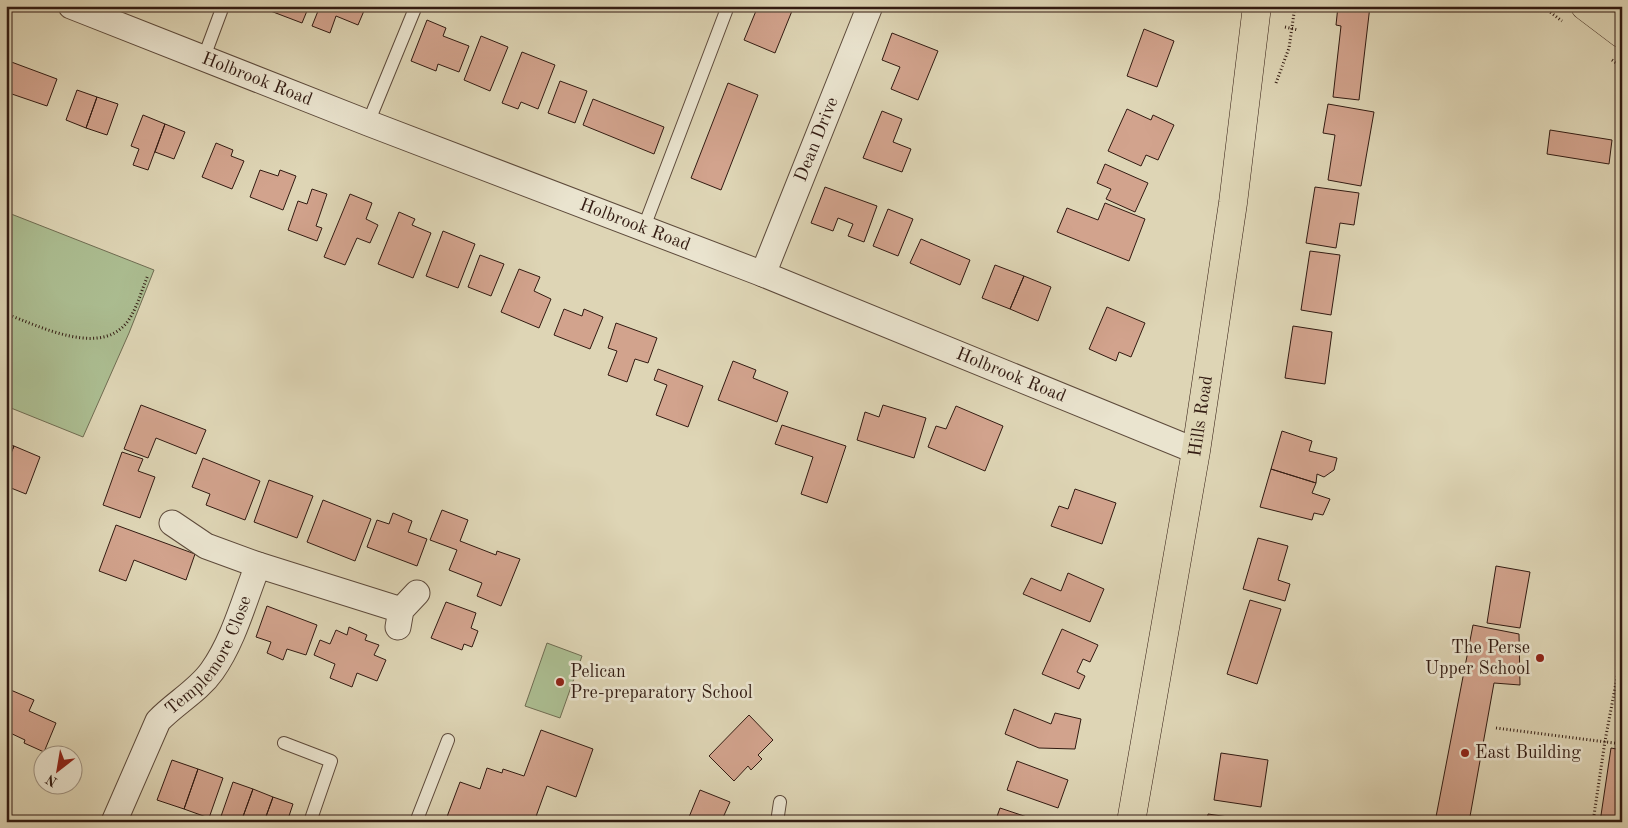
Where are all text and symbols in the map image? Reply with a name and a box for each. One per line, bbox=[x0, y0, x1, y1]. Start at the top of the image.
street label: Holbrook Road bbox=[199, 49, 315, 109]
street label: Dean Drive bbox=[792, 95, 842, 184]
street label: Holbrook Road bbox=[577, 196, 693, 254]
street label: Holbrook Road bbox=[953, 345, 1069, 406]
street label: Hills Road bbox=[1186, 374, 1216, 458]
street label: Templemore Close bbox=[162, 593, 255, 719]
place label: The Perse Upper School bbox=[1425, 639, 1530, 678]
marker: The Perse Upper School bbox=[1534, 652, 1546, 664]
place label: Pelican Pre-preparatory School bbox=[570, 663, 753, 702]
marker: Pelican Pre-preparatory School bbox=[554, 676, 566, 688]
place label: East Building bbox=[1475, 744, 1581, 762]
north arrow bbox=[32, 746, 82, 796]
marker: East Building bbox=[1459, 747, 1471, 759]
text: N bbox=[43, 771, 60, 789]

